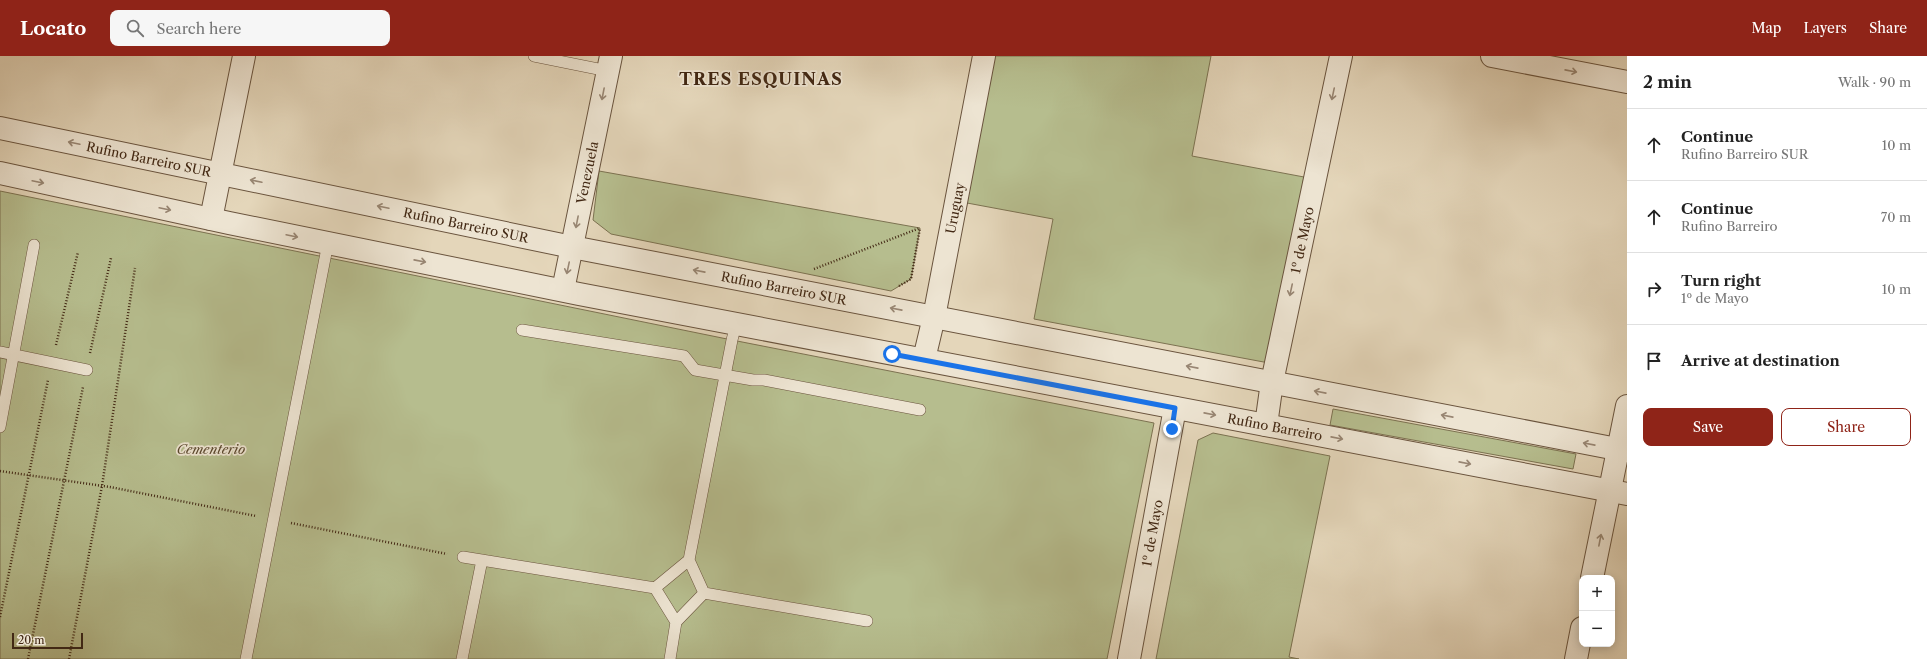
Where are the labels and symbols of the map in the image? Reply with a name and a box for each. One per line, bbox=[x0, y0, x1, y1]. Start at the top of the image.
one-way arrow bbox=[1564, 67, 1577, 75]
district label: TRES ESQUINAS bbox=[679, 69, 843, 89]
one-way arrow bbox=[599, 87, 607, 100]
one-way arrow bbox=[1328, 87, 1336, 100]
street label: Rufino Barreiro SUR bbox=[85, 138, 214, 180]
one-way arrow bbox=[68, 139, 81, 147]
street label: Venezuela bbox=[573, 140, 601, 206]
one-way arrow bbox=[250, 176, 263, 184]
one-way arrow bbox=[31, 178, 44, 186]
street label: Uruguay bbox=[942, 180, 968, 235]
one-way arrow bbox=[377, 203, 390, 211]
street label: Rufino Barreiro SUR bbox=[402, 204, 531, 246]
street label: 1º de Mayo bbox=[1287, 205, 1317, 275]
one-way arrow bbox=[158, 206, 171, 214]
one-way arrow bbox=[573, 215, 581, 228]
one-way arrow bbox=[285, 232, 298, 240]
one-way arrow bbox=[413, 258, 426, 266]
one-way arrow bbox=[563, 261, 571, 274]
one-way arrow bbox=[693, 267, 706, 275]
street label: Rufino Barreiro SUR bbox=[720, 268, 849, 308]
one-way arrow bbox=[1287, 283, 1295, 296]
one-way arrow bbox=[890, 305, 903, 313]
route start bbox=[883, 345, 901, 363]
one-way arrow bbox=[1186, 362, 1199, 370]
one-way arrow bbox=[1314, 387, 1327, 395]
one-way arrow bbox=[1203, 410, 1216, 418]
street label: Rufino Barreiro bbox=[1226, 410, 1324, 444]
one-way arrow bbox=[1441, 412, 1454, 420]
route end bbox=[1163, 420, 1181, 438]
one-way arrow bbox=[1330, 435, 1343, 443]
one-way arrow bbox=[1583, 439, 1596, 447]
park label: Cementerio bbox=[177, 441, 245, 457]
one-way arrow bbox=[1458, 459, 1471, 467]
street label: 1º de Mayo bbox=[1138, 498, 1166, 568]
one-way arrow bbox=[1596, 534, 1604, 547]
scale bar bbox=[12, 631, 83, 650]

